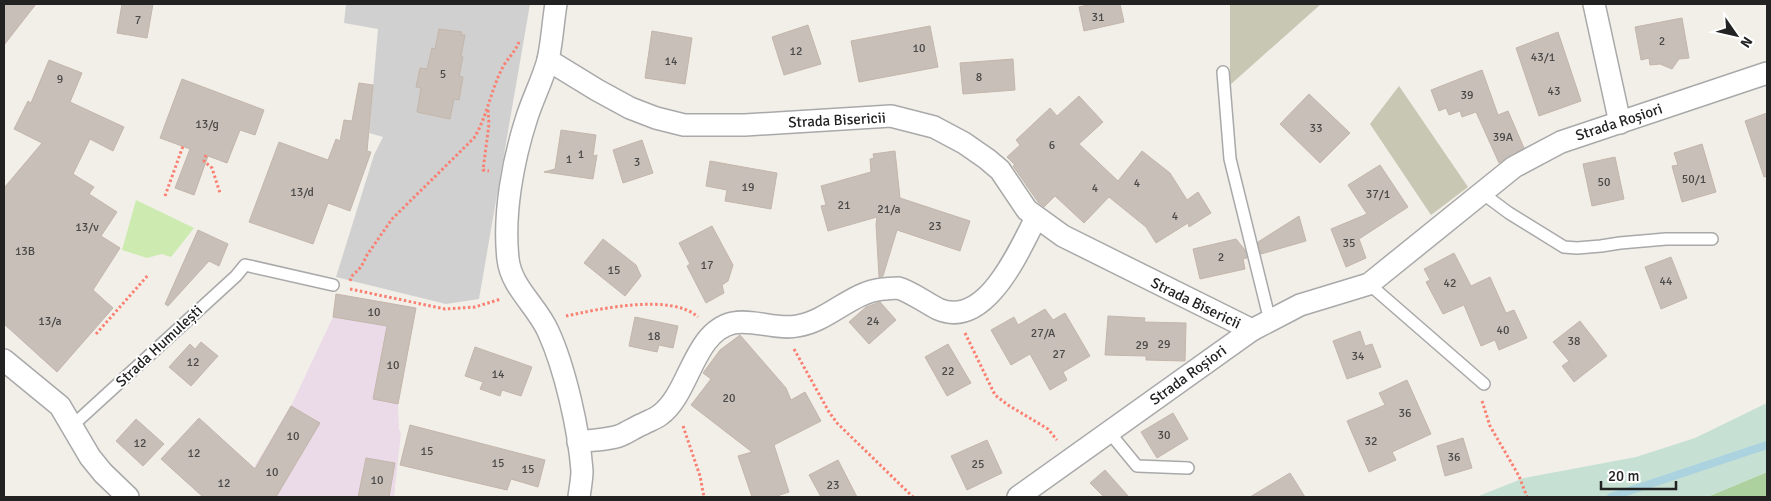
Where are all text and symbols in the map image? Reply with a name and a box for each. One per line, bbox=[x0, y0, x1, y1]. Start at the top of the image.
house number: 31 bbox=[1092, 10, 1104, 25]
north arrow bbox=[1711, 10, 1761, 60]
house number: 7 bbox=[135, 13, 141, 28]
text: N bbox=[1737, 33, 1756, 51]
house number: 2 bbox=[1659, 34, 1665, 49]
house number: 10 bbox=[913, 41, 925, 56]
house number: 12 bbox=[790, 44, 802, 59]
house number: 43/1 bbox=[1531, 50, 1555, 65]
house number: 14 bbox=[665, 54, 678, 69]
house number: 5 bbox=[440, 67, 446, 82]
house number: 8 bbox=[976, 70, 982, 85]
house number: 9 bbox=[57, 72, 63, 87]
house number: 43 bbox=[1548, 84, 1560, 99]
house number: 39 bbox=[1461, 88, 1473, 103]
street label: Strada Roșiori bbox=[1573, 99, 1665, 145]
street label: Strada Bisericii bbox=[788, 108, 886, 132]
house number: 13/g bbox=[195, 117, 219, 132]
house number: 33 bbox=[1310, 121, 1322, 136]
house number: 39A bbox=[1493, 130, 1514, 145]
house number: 6 bbox=[1049, 138, 1055, 153]
house number: 1 bbox=[578, 147, 584, 162]
house number: 1 bbox=[566, 152, 572, 167]
house number: 3 bbox=[634, 155, 640, 170]
house number: 50/1 bbox=[1682, 172, 1706, 187]
house number: 50 bbox=[1598, 175, 1610, 190]
house number: 4 bbox=[1134, 176, 1141, 191]
house number: 19 bbox=[742, 180, 754, 195]
house number: 4 bbox=[1092, 181, 1099, 196]
house number: 13/d bbox=[290, 185, 314, 200]
house number: 37/1 bbox=[1366, 187, 1390, 202]
house number: 21 bbox=[838, 198, 850, 213]
house number: 21/a bbox=[877, 202, 901, 217]
house number: 4 bbox=[1172, 209, 1179, 224]
house number: 23 bbox=[929, 219, 941, 234]
house number: 13/v bbox=[75, 220, 99, 235]
house number: 35 bbox=[1343, 236, 1355, 251]
house number: 13B bbox=[15, 244, 35, 259]
house number: 2 bbox=[1218, 250, 1224, 265]
house number: 17 bbox=[701, 258, 713, 273]
house number: 15 bbox=[608, 263, 620, 278]
street label: Strada Bisericii bbox=[1148, 273, 1244, 333]
house number: 44 bbox=[1660, 274, 1673, 289]
house number: 42 bbox=[1444, 276, 1456, 291]
street label: Strada Humulești bbox=[112, 301, 206, 391]
house number: 10 bbox=[368, 305, 380, 320]
house number: 13/a bbox=[38, 314, 62, 329]
house number: 24 bbox=[867, 314, 880, 329]
house number: 40 bbox=[1497, 323, 1509, 338]
house number: 27/A bbox=[1031, 326, 1056, 341]
house number: 18 bbox=[648, 329, 660, 344]
house number: 38 bbox=[1568, 334, 1580, 349]
house number: 29 bbox=[1158, 337, 1170, 352]
house number: 29 bbox=[1136, 338, 1148, 353]
street label: Strada Roșiori bbox=[1146, 341, 1230, 409]
house number: 27 bbox=[1053, 347, 1065, 362]
house number: 34 bbox=[1352, 349, 1365, 364]
house number: 12 bbox=[187, 355, 199, 370]
house number: 10 bbox=[387, 358, 399, 373]
house number: 22 bbox=[942, 364, 954, 379]
house number: 14 bbox=[492, 367, 505, 382]
house number: 20 bbox=[723, 391, 735, 406]
house number: 36 bbox=[1399, 406, 1411, 421]
house number: 30 bbox=[1158, 428, 1170, 443]
house number: 10 bbox=[287, 429, 299, 444]
house number: 32 bbox=[1365, 434, 1377, 449]
house number: 12 bbox=[134, 436, 146, 451]
house number: 15 bbox=[421, 444, 433, 459]
house number: 12 bbox=[188, 446, 200, 461]
house number: 36 bbox=[1448, 450, 1460, 465]
house number: 15 bbox=[492, 456, 504, 471]
house number: 25 bbox=[972, 457, 984, 472]
scale bar bbox=[1601, 458, 1676, 490]
house number: 15 bbox=[522, 462, 534, 477]
house number: 10 bbox=[266, 465, 278, 480]
text: 20 m bbox=[1608, 467, 1639, 485]
house number: 10 bbox=[371, 473, 383, 488]
house number: 12 bbox=[218, 476, 230, 491]
house number: 23 bbox=[827, 478, 839, 493]

